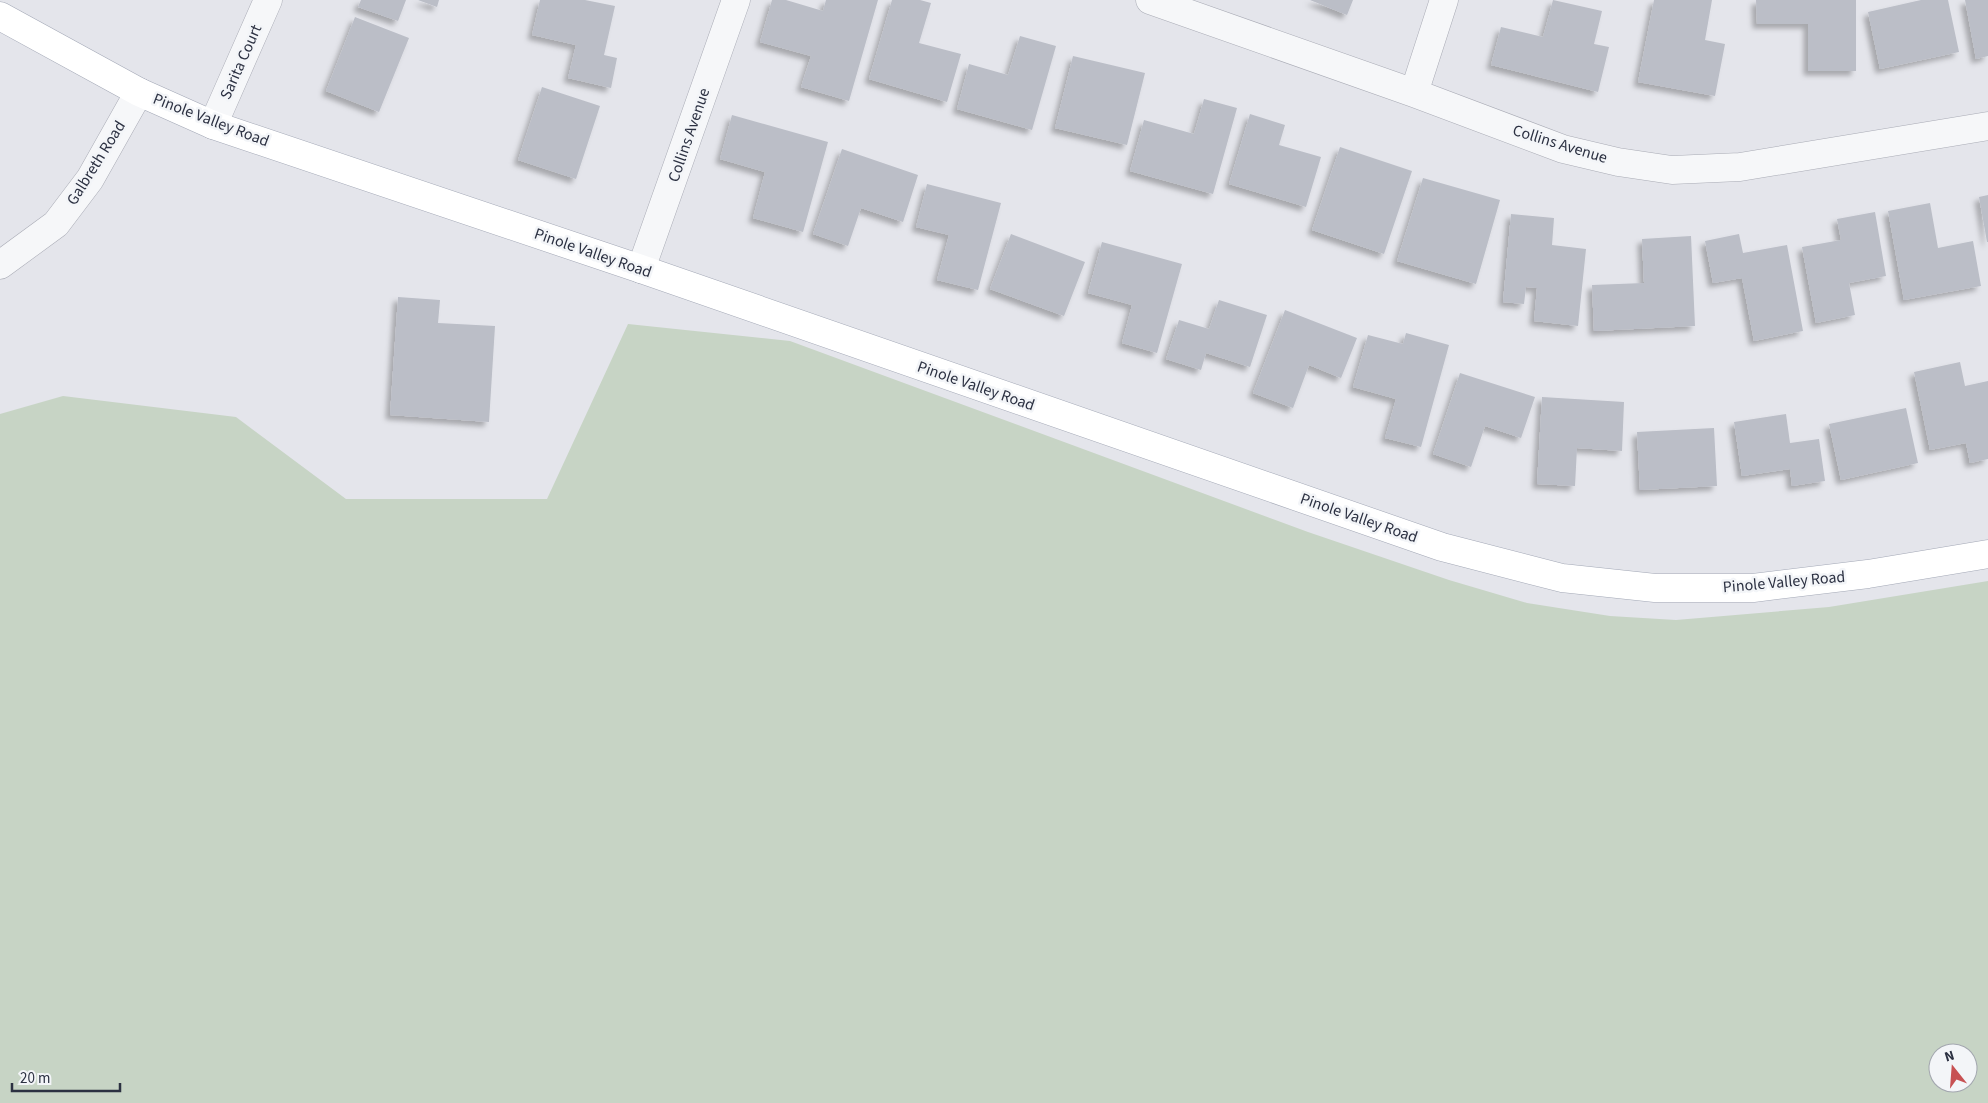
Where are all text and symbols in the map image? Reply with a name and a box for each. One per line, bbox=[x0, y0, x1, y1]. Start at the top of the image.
street label: Sarita Court bbox=[215, 20, 268, 103]
street label: Collins Avenue bbox=[663, 85, 715, 185]
street label: Pinole Valley Road bbox=[150, 88, 272, 152]
street label: Galbreth Road bbox=[61, 117, 131, 209]
street label: Collins Avenue bbox=[1510, 119, 1610, 169]
street label: Pinole Valley Road bbox=[531, 223, 655, 283]
street label: Pinole Valley Road bbox=[914, 356, 1038, 416]
street label: Pinole Valley Road bbox=[1297, 488, 1421, 548]
street label: Pinole Valley Road bbox=[1722, 566, 1846, 598]
north arrow bbox=[1928, 1043, 1978, 1093]
text: N bbox=[1942, 1046, 1957, 1067]
scale bar bbox=[12, 1060, 120, 1092]
text: 20 m bbox=[20, 1068, 50, 1089]

